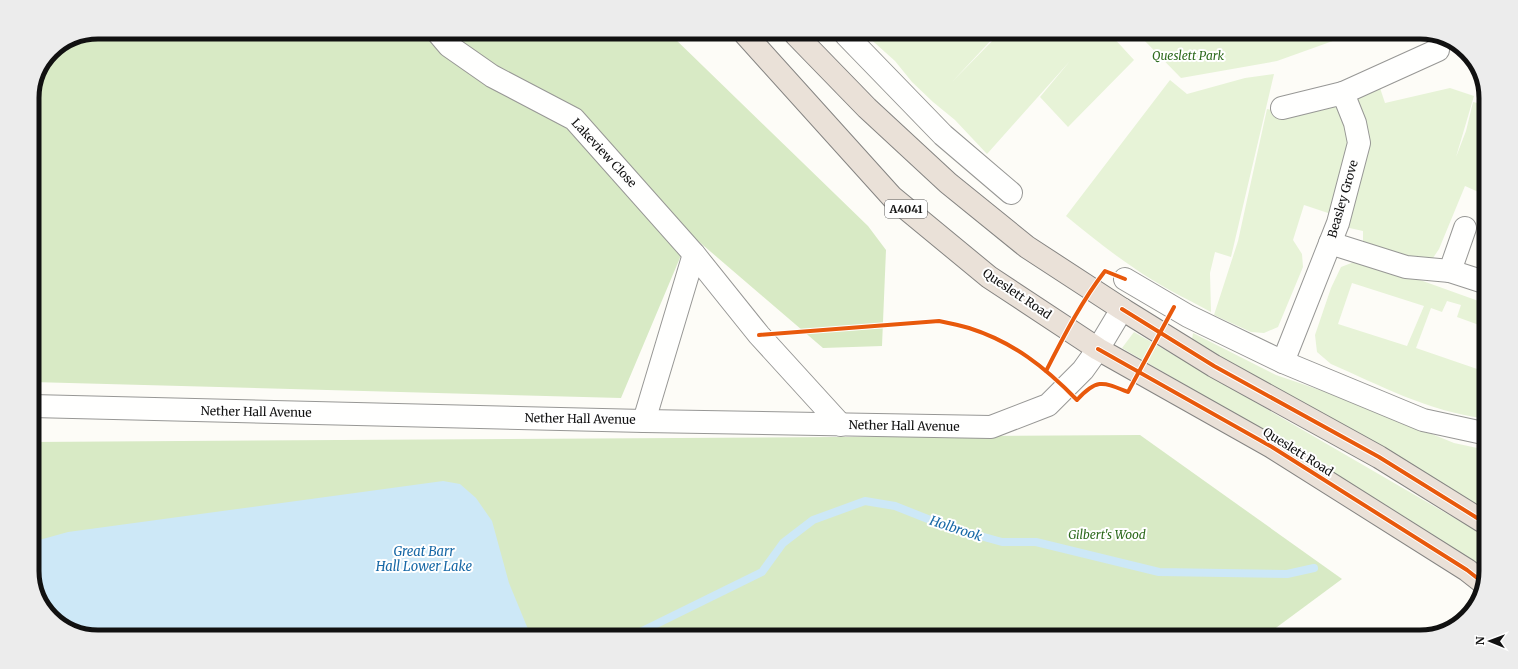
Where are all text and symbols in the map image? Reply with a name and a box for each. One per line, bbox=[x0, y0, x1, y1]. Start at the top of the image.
park label: Queslett Park bbox=[1152, 48, 1224, 63]
street label: Lakeview Close bbox=[569, 115, 640, 190]
street label: Beasley Grove bbox=[1324, 158, 1361, 239]
road number: A4041 bbox=[885, 200, 927, 218]
street label: Queslett Road bbox=[980, 265, 1055, 322]
street label: Nether Hall Avenue bbox=[200, 403, 312, 420]
street label: Nether Hall Avenue bbox=[524, 410, 636, 427]
street label: Nether Hall Avenue bbox=[848, 417, 960, 434]
street label: Queslett Road bbox=[1260, 424, 1336, 479]
water label: Holbrook bbox=[926, 512, 984, 545]
park label: Gilbert's Wood bbox=[1068, 527, 1146, 542]
water label: Great Barr Hall Lower Lake bbox=[375, 543, 473, 575]
north arrow bbox=[1470, 621, 1510, 661]
text: N bbox=[1473, 636, 1487, 645]

